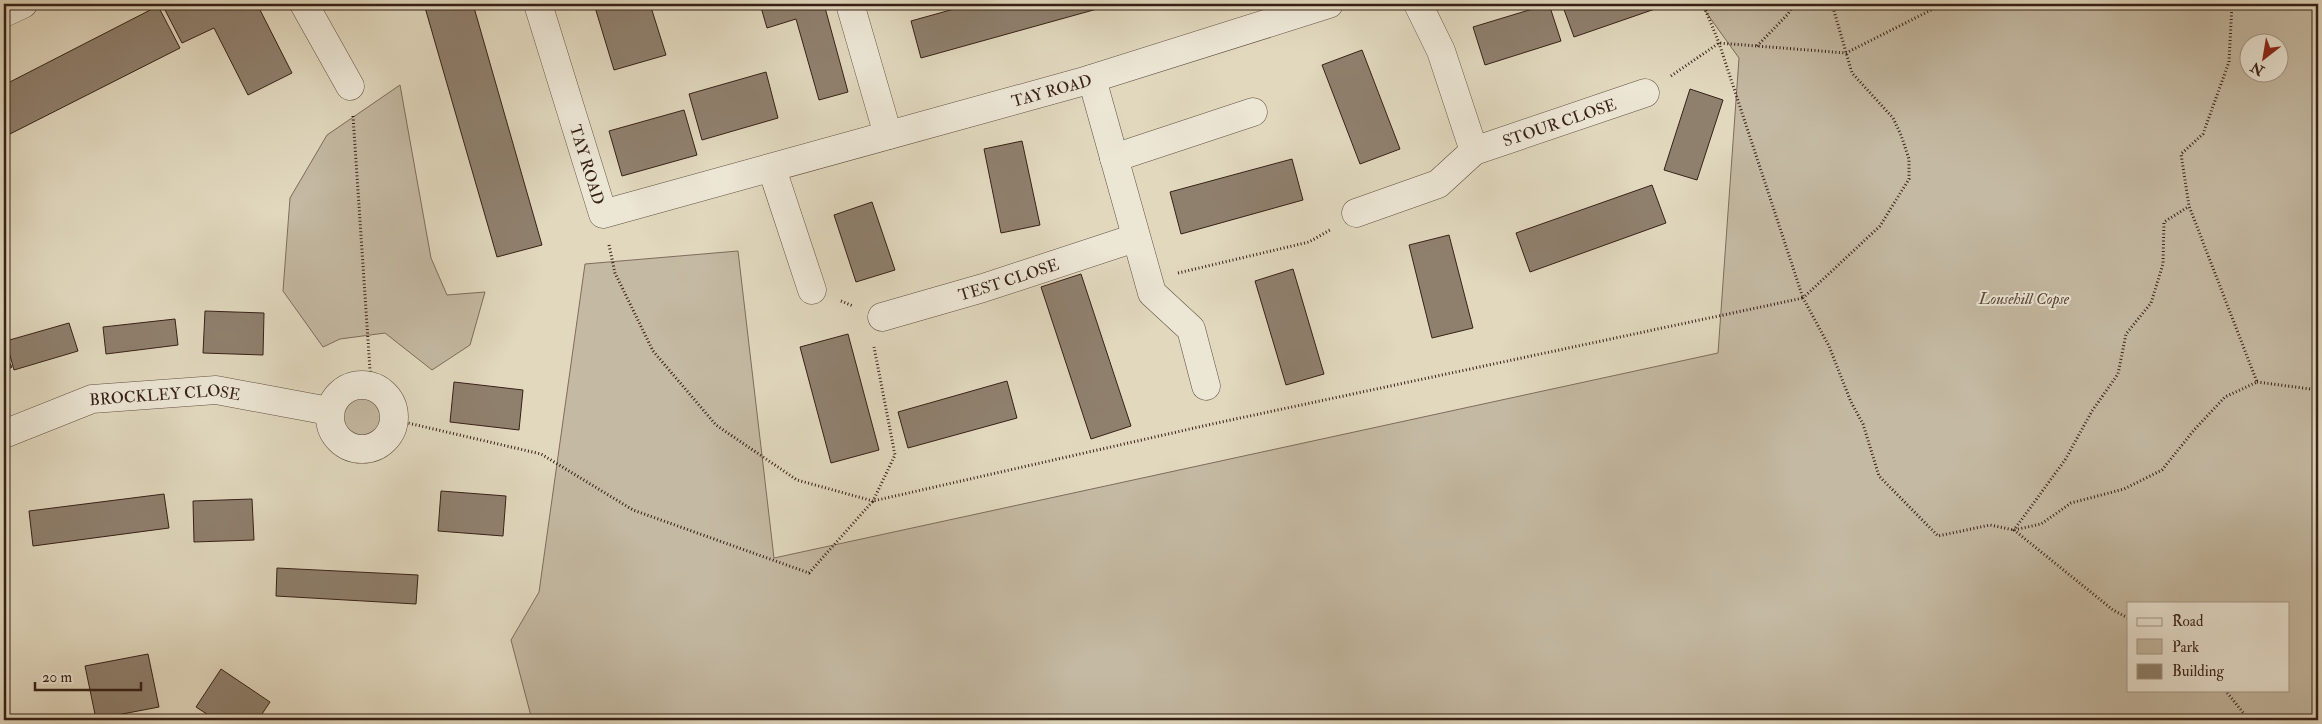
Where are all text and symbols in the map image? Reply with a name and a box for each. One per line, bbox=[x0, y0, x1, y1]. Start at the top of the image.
north arrow bbox=[2240, 32, 2290, 82]
text: N bbox=[2247, 58, 2268, 80]
street label: TAY ROAD bbox=[1009, 70, 1094, 112]
street label: STOUR CLOSE bbox=[1500, 94, 1619, 152]
street label: TAY ROAD bbox=[565, 122, 608, 207]
street label: TEST CLOSE bbox=[956, 255, 1062, 306]
park label: Lousehill Copse bbox=[1978, 289, 2070, 309]
street label: BROCKLEY CLOSE bbox=[89, 381, 242, 410]
legend bbox=[2127, 602, 2290, 692]
text: Road bbox=[2172, 612, 2204, 631]
text: Park bbox=[2172, 638, 2199, 657]
scale bar bbox=[35, 659, 141, 691]
text: Building bbox=[2172, 662, 2224, 681]
text: 20 m bbox=[42, 668, 72, 687]

